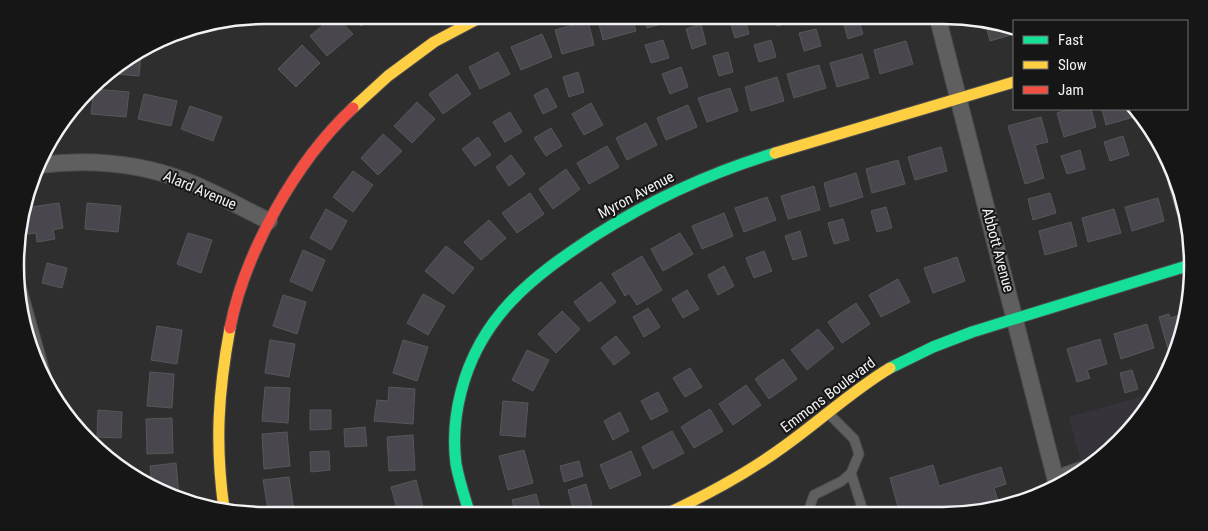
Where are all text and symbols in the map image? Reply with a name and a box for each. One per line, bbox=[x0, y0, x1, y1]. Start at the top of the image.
legend bbox=[1013, 20, 1188, 110]
text: Fast bbox=[1058, 31, 1083, 49]
text: Slow bbox=[1058, 56, 1087, 74]
text: Jam bbox=[1058, 81, 1084, 99]
street label: Alard Avenue bbox=[161, 167, 239, 213]
street label: Myron Avenue bbox=[595, 167, 677, 223]
street label: Abbott Avenue bbox=[978, 206, 1018, 294]
street label: Emmons Boulevard bbox=[777, 354, 879, 436]

